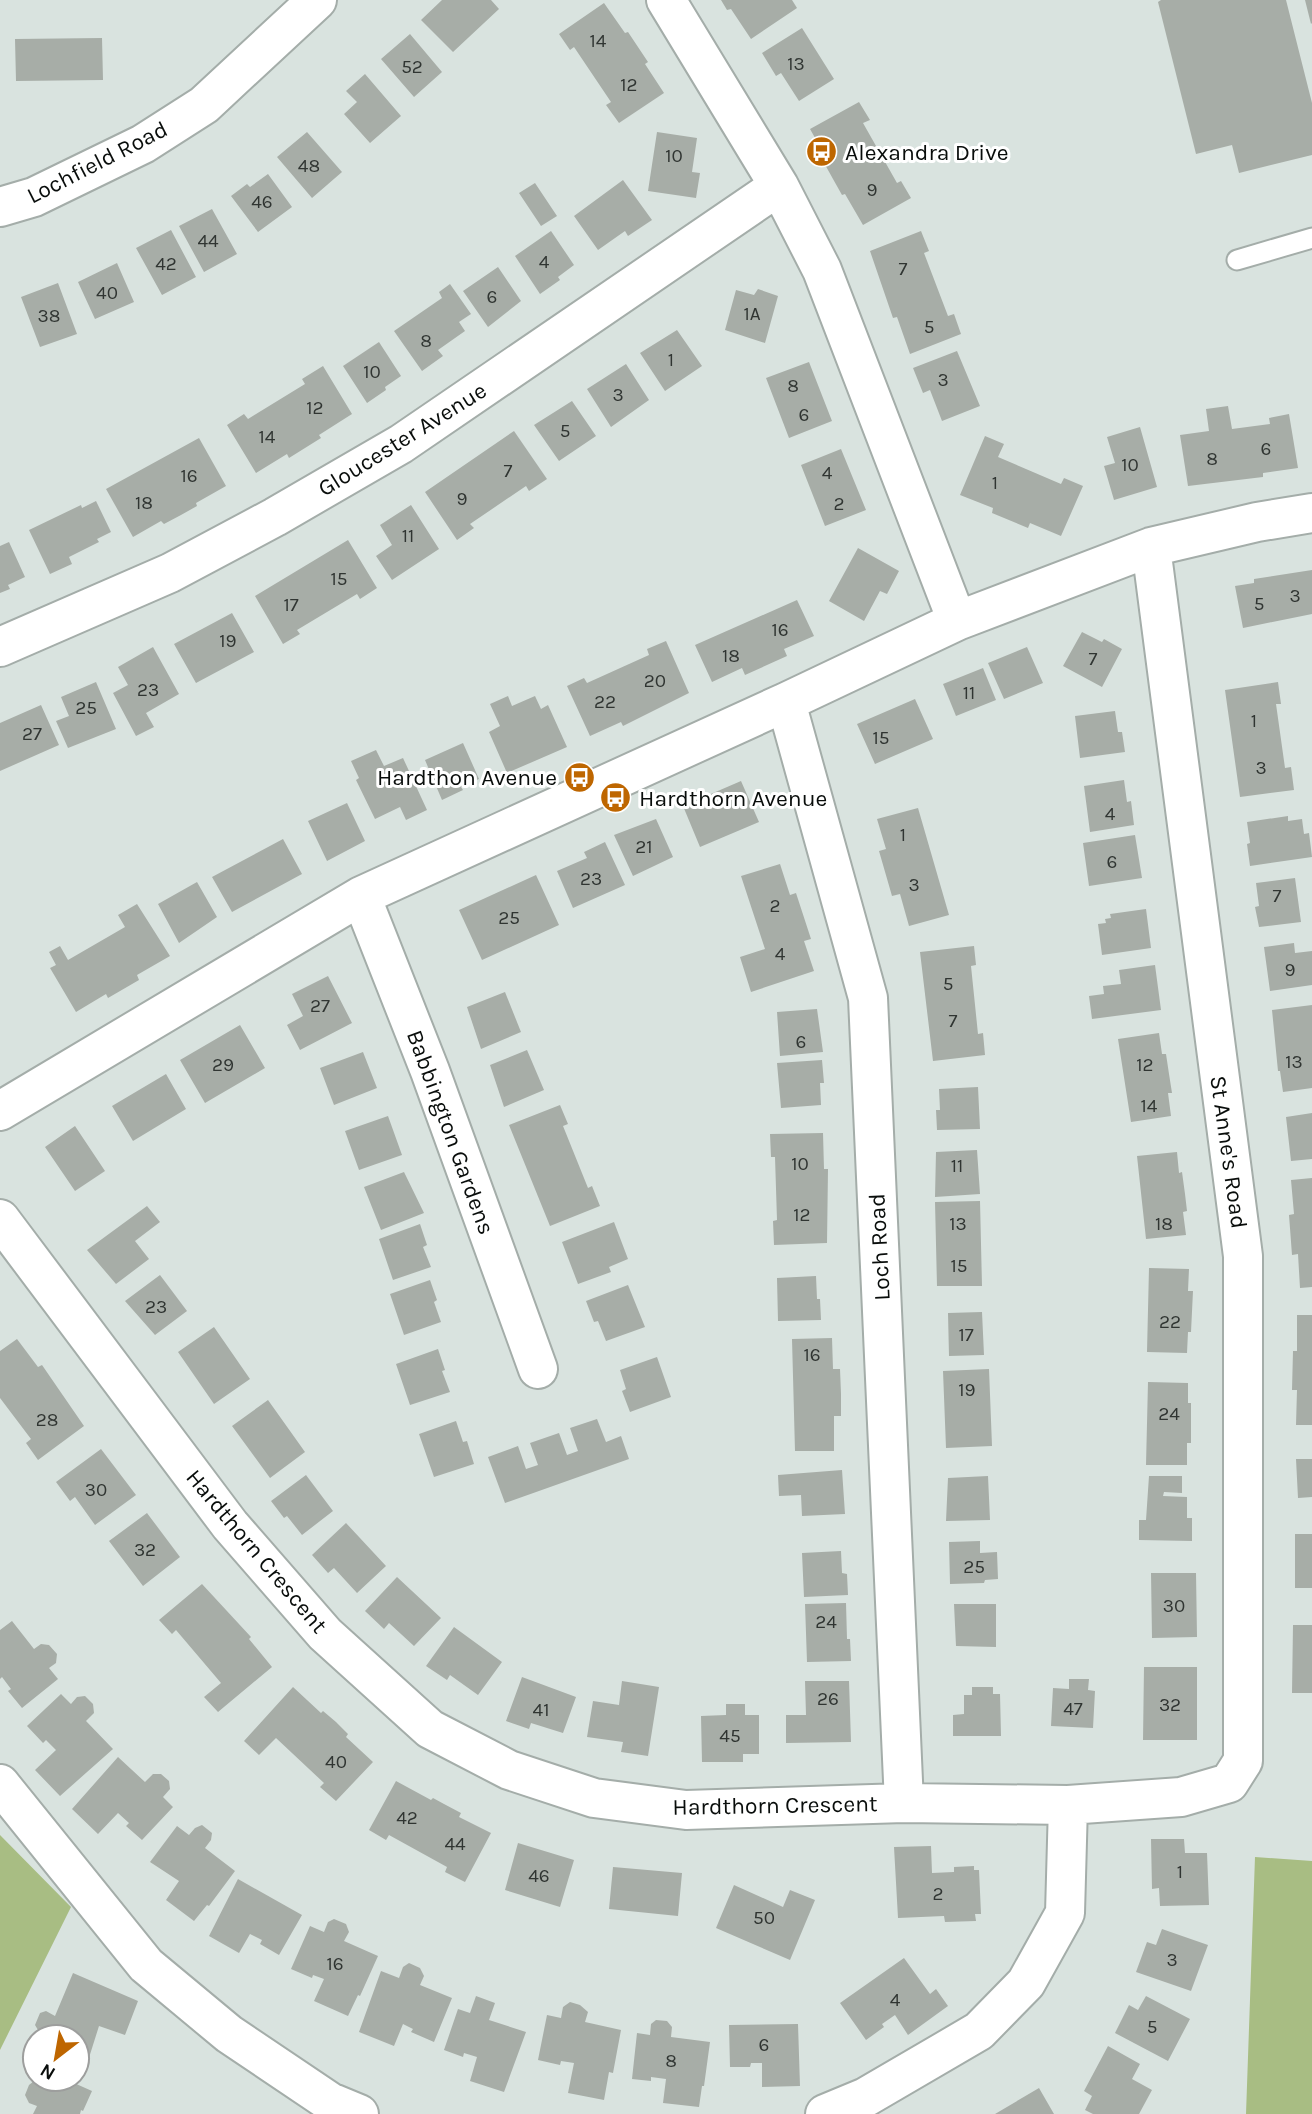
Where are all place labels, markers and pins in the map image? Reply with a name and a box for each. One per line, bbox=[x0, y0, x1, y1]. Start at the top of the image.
bus stop icon: Alexandra Drive bbox=[805, 135, 839, 169]
place label: Alexandra Drive bbox=[845, 139, 1009, 166]
bus stop icon: Hardthon Avenue bbox=[563, 760, 597, 794]
place label: Hardthon Avenue bbox=[377, 764, 557, 791]
bus stop icon: Hardthorn Avenue bbox=[599, 781, 633, 815]
place label: Hardthorn Avenue bbox=[639, 785, 827, 812]

